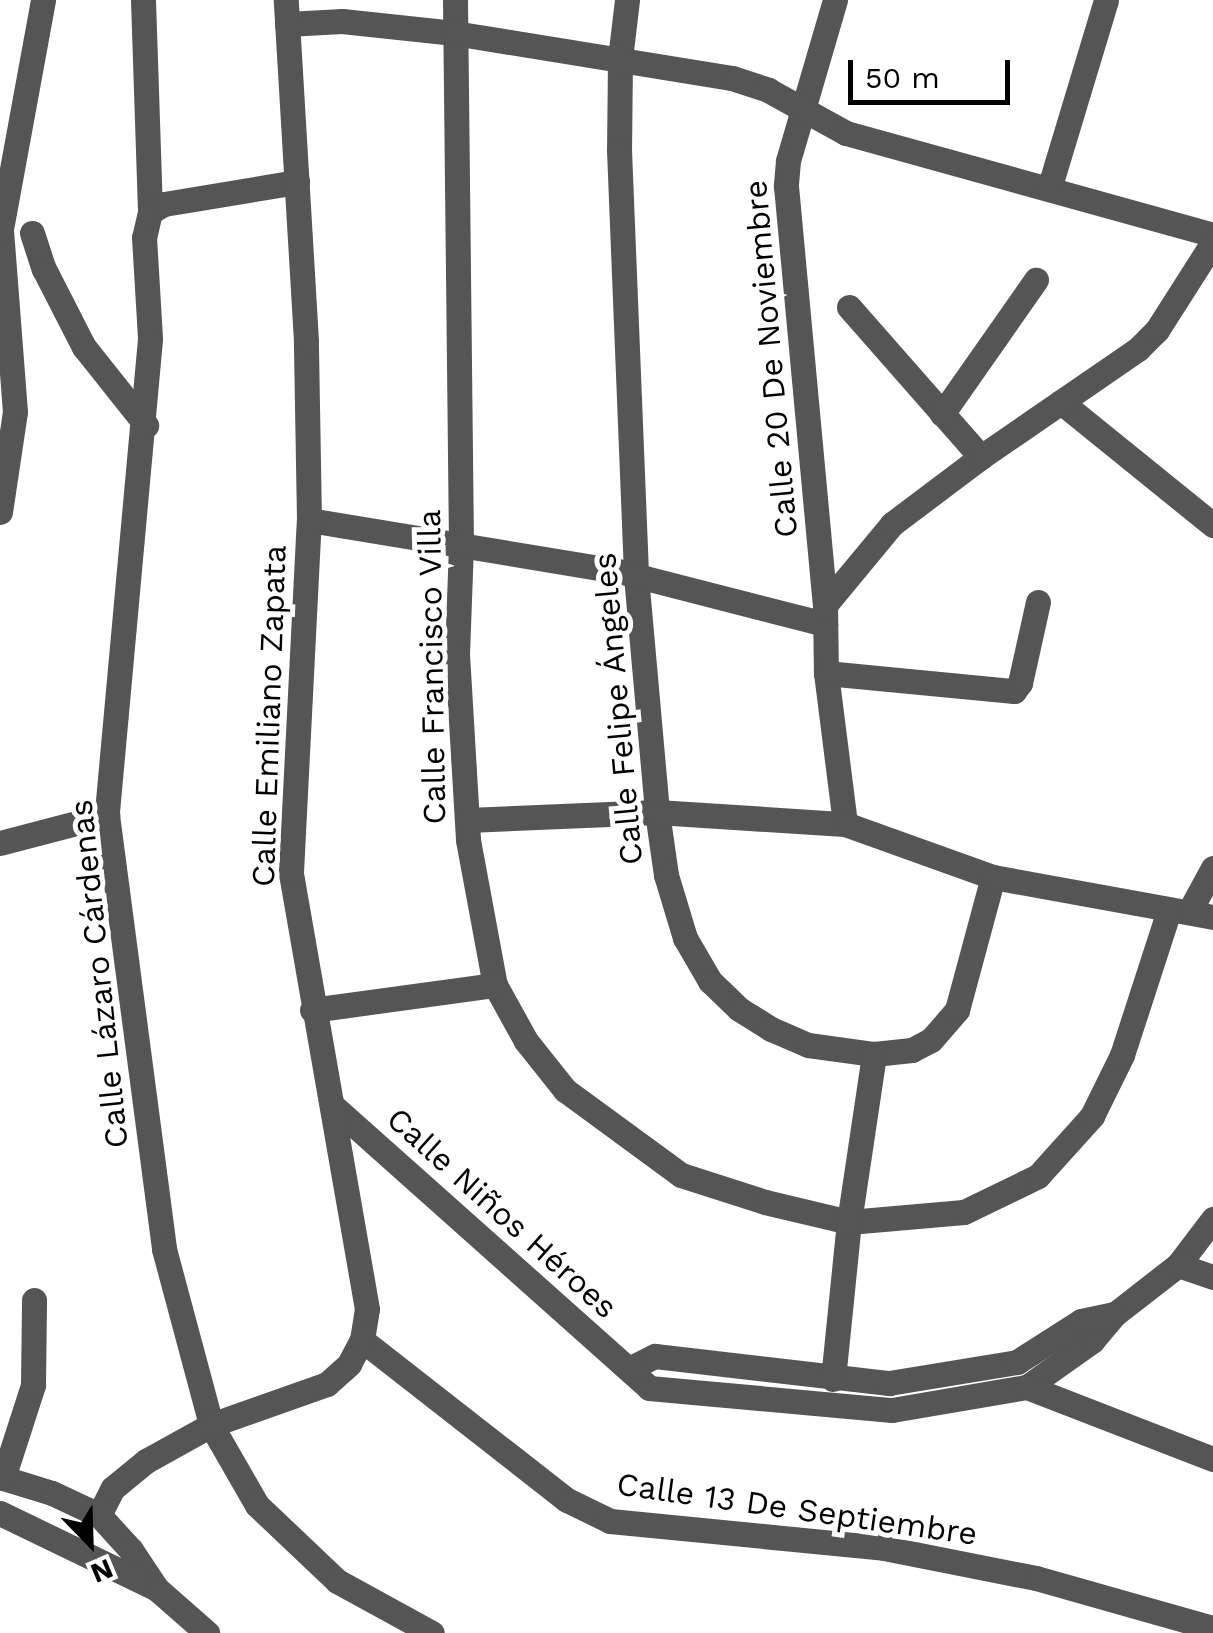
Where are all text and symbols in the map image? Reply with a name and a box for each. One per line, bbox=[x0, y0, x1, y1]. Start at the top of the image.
scale bar bbox=[853, 40, 1016, 102]
text: 50 m bbox=[865, 60, 940, 95]
street label: Calle 20 De Noviembre bbox=[736, 179, 806, 539]
street label: Calle Francisco Villa bbox=[410, 509, 454, 825]
street label: Calle Emiliano Zapata bbox=[244, 544, 294, 888]
street label: Calle Felipe Ángeles bbox=[585, 551, 651, 867]
street label: Calle Lázaro Cárdenas bbox=[62, 798, 136, 1150]
street label: Calle Niños Héroes bbox=[379, 1100, 625, 1326]
street label: Calle 13 De Septiembre bbox=[614, 1465, 980, 1553]
north arrow bbox=[40, 1493, 140, 1593]
text: N bbox=[86, 1552, 118, 1590]

